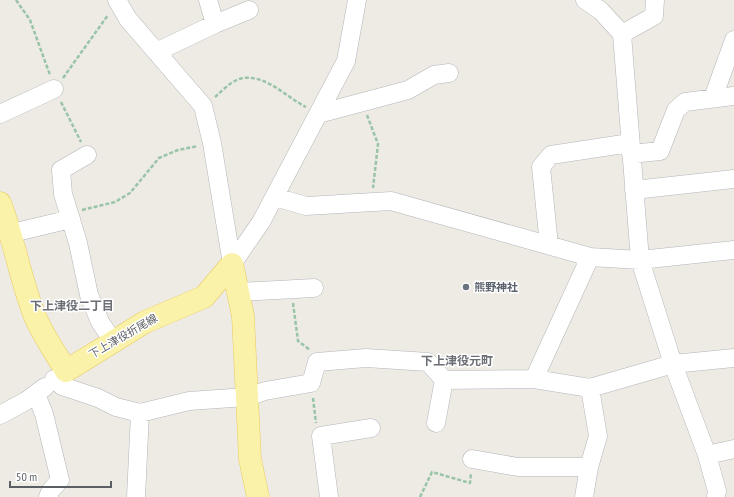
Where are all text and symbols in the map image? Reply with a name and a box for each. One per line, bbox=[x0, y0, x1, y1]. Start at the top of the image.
place label: 熊野神社 bbox=[474, 280, 518, 294]
marker: 熊野神社 bbox=[461, 282, 471, 292]
district label: 下上津役二丁目 bbox=[30, 298, 114, 313]
street label: 下上津役折尾線 bbox=[86, 311, 160, 361]
district label: 下上津役元町 bbox=[421, 353, 493, 368]
scale bar bbox=[10, 463, 111, 489]
text: 50 m bbox=[16, 469, 37, 484]

